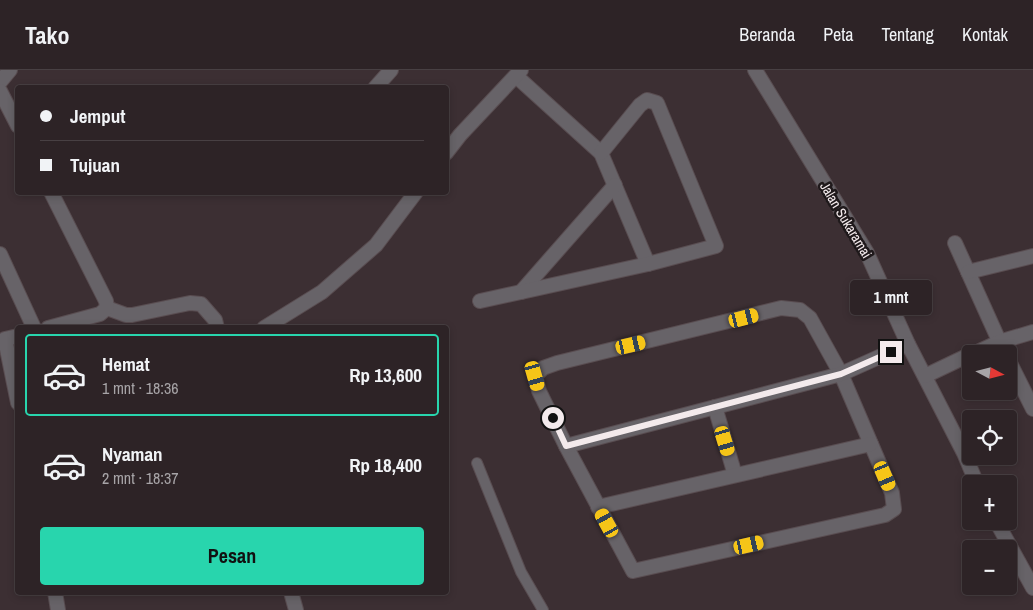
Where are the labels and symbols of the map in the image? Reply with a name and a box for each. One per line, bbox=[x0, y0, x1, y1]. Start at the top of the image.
street label: Jalan Sukaramai bbox=[816, 178, 876, 262]
callout: 1 mnt bbox=[850, 280, 932, 314]
car bbox=[727, 307, 760, 329]
car bbox=[614, 334, 647, 356]
route end bbox=[880, 341, 902, 363]
north arrow bbox=[962, 345, 1018, 400]
car bbox=[523, 360, 546, 392]
route start bbox=[542, 407, 564, 429]
car bbox=[713, 424, 736, 458]
car bbox=[872, 459, 897, 493]
car bbox=[593, 506, 620, 540]
car bbox=[732, 534, 765, 556]

